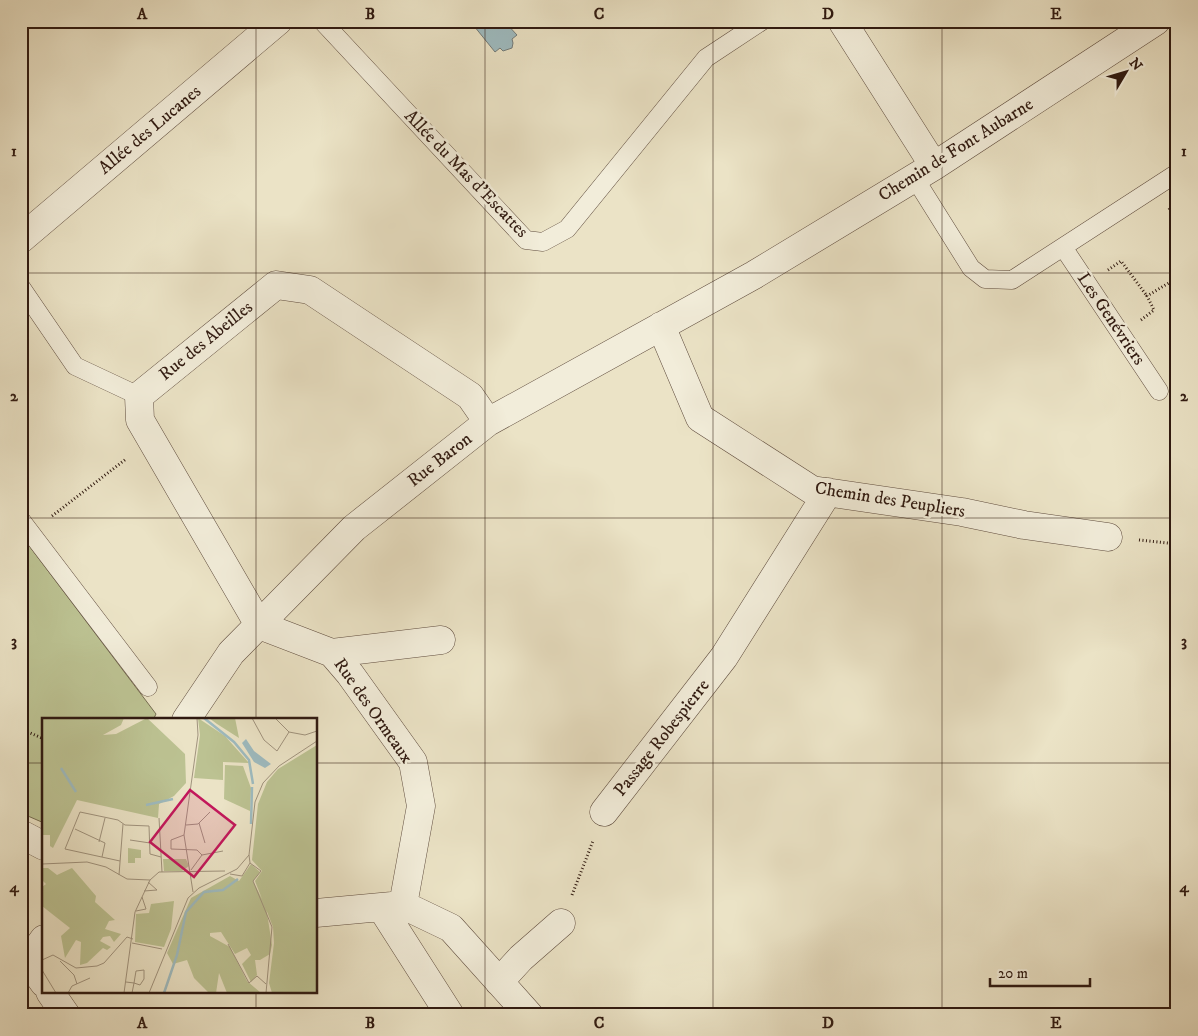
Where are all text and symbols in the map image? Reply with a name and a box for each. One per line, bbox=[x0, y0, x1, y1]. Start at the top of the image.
text: A bbox=[136, 4, 148, 24]
text: B bbox=[365, 4, 375, 24]
text: C bbox=[594, 4, 604, 24]
text: D bbox=[822, 4, 834, 24]
text: E bbox=[1050, 4, 1062, 24]
north arrow bbox=[1100, 48, 1150, 98]
text: N bbox=[1125, 55, 1146, 75]
street label: Allée des Lucanes bbox=[94, 81, 206, 179]
street label: Chemin de Font Aubarne bbox=[875, 93, 1037, 207]
street label: Allée du Mas d'Escattes bbox=[399, 105, 533, 243]
text: 1 bbox=[11, 141, 17, 161]
text: 1 bbox=[1181, 141, 1187, 161]
street label: Les Genévriers bbox=[1072, 269, 1150, 369]
street label: Rue des Abeilles bbox=[155, 296, 257, 386]
text: 2 bbox=[10, 386, 19, 406]
text: 2 bbox=[1180, 386, 1189, 406]
street label: Rue Baron bbox=[403, 428, 477, 492]
street label: Chemin des Peupliers bbox=[813, 477, 967, 523]
text: 3 bbox=[11, 631, 17, 651]
text: 3 bbox=[1181, 631, 1187, 651]
street label: Rue des Ormeaux bbox=[328, 654, 418, 768]
street label: Passage Robespierre bbox=[610, 675, 714, 801]
inset map bbox=[42, 718, 318, 994]
text: 4 bbox=[8, 877, 19, 897]
text: 4 bbox=[1178, 877, 1189, 897]
scale bar bbox=[990, 956, 1090, 988]
text: 20 m bbox=[998, 964, 1028, 983]
text: A bbox=[136, 1013, 148, 1033]
text: B bbox=[365, 1013, 375, 1033]
text: C bbox=[594, 1013, 604, 1033]
text: D bbox=[822, 1013, 834, 1033]
text: E bbox=[1050, 1013, 1062, 1033]

